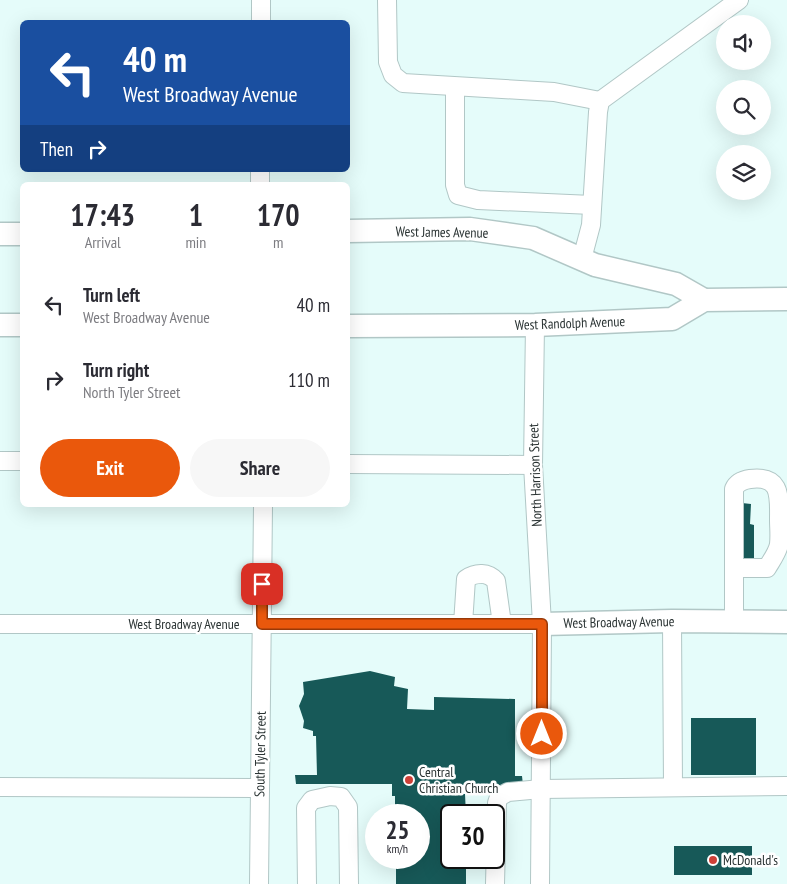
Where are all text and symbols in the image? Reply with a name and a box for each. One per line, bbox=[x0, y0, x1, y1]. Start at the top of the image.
map controls bbox=[716, 15, 771, 200]
button: sound bbox=[716, 15, 771, 70]
text: 40 m bbox=[123, 36, 187, 82]
icon: left bbox=[40, 40, 105, 105]
text: West Broadway Avenue bbox=[123, 80, 298, 108]
button: search bbox=[716, 80, 771, 135]
icon: right bbox=[83, 135, 111, 163]
text: Then bbox=[40, 137, 73, 161]
button: layers bbox=[716, 145, 771, 200]
text: 17:43 bbox=[70, 195, 135, 234]
text: 1 bbox=[189, 195, 203, 234]
text: 170 bbox=[257, 195, 300, 234]
street label: West James Avenue bbox=[395, 222, 489, 242]
text: Arrival bbox=[85, 232, 121, 252]
text: min bbox=[185, 232, 206, 252]
text: m bbox=[273, 232, 283, 252]
text: Turn left bbox=[83, 283, 140, 307]
icon: left bbox=[40, 291, 68, 319]
text: 40 m bbox=[297, 293, 330, 317]
text: West Broadway Avenue bbox=[83, 307, 210, 327]
street label: West Randolph Avenue bbox=[515, 312, 626, 334]
text: Turn right bbox=[83, 358, 149, 382]
icon: right bbox=[40, 366, 68, 394]
text: 110 m bbox=[288, 368, 330, 392]
text: North Tyler Street bbox=[83, 382, 180, 402]
street label: North Harrison Street bbox=[524, 423, 546, 527]
button: Exit bbox=[40, 439, 180, 497]
button: Share bbox=[190, 439, 330, 497]
pin bbox=[241, 563, 283, 605]
icon: arrive bbox=[248, 570, 276, 598]
street label: West Broadway Avenue bbox=[563, 612, 675, 632]
street label: West Broadway Avenue bbox=[128, 615, 240, 633]
position arrow bbox=[515, 707, 567, 759]
street label: South Tyler Street bbox=[250, 711, 270, 797]
place label: Central Christian Church bbox=[419, 763, 498, 797]
marker: Central Christian Church bbox=[403, 774, 415, 786]
speed limit sign: 30 bbox=[440, 804, 505, 869]
text: 25 bbox=[386, 814, 409, 846]
text: km/h bbox=[387, 841, 408, 856]
place label: McDonald's bbox=[723, 851, 778, 869]
marker: McDonald's bbox=[707, 854, 719, 866]

